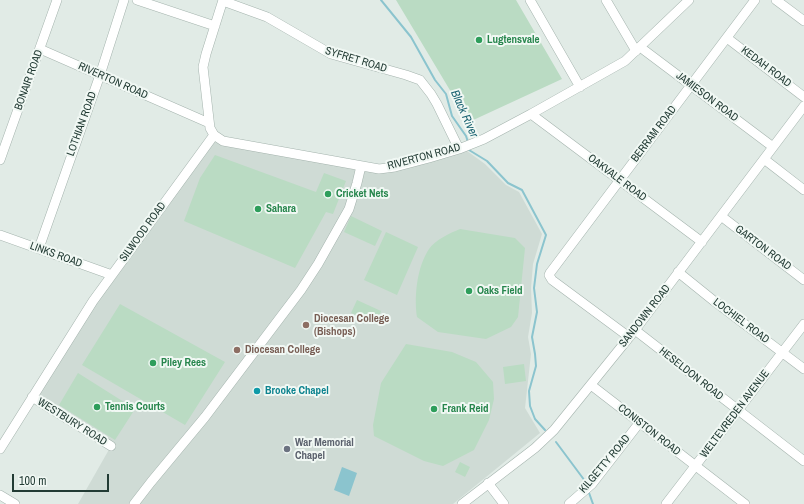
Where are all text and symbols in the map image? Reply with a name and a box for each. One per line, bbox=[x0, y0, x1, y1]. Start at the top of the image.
place label: Lugtensvale bbox=[487, 33, 540, 47]
marker: Lugtensvale bbox=[474, 35, 484, 45]
street label: SYFRET ROAD bbox=[323, 44, 389, 76]
street label: KEDAH ROAD bbox=[738, 44, 794, 90]
street label: BONAIR ROAD bbox=[12, 48, 46, 112]
street label: RIVERTON ROAD bbox=[76, 60, 150, 102]
street label: JAMIESON ROAD bbox=[673, 69, 741, 125]
water label: Black River bbox=[447, 88, 481, 140]
street label: LOTHIAN ROAD bbox=[64, 90, 100, 158]
street label: BERRAM ROAD bbox=[629, 103, 679, 165]
street label: RIVERTON ROAD bbox=[386, 141, 462, 173]
street label: OAKVALE ROAD bbox=[585, 152, 649, 204]
place label: Cricket Nets bbox=[336, 187, 389, 201]
marker: Cricket Nets bbox=[323, 189, 333, 199]
street label: SILWOOD ROAD bbox=[117, 200, 169, 264]
place label: Sahara bbox=[266, 202, 296, 216]
marker: Sahara bbox=[253, 204, 263, 214]
street label: GARTON ROAD bbox=[732, 223, 794, 273]
street label: LINKS ROAD bbox=[28, 239, 84, 271]
street label: SANDOWN ROAD bbox=[617, 282, 673, 350]
place label: Oaks Field bbox=[477, 284, 523, 298]
marker: Oaks Field bbox=[464, 286, 474, 296]
street label: LOCHIEL ROAD bbox=[710, 296, 772, 346]
place label: Diocesan College (Bishops) bbox=[314, 312, 389, 338]
marker: Diocesan College (Bishops) bbox=[301, 320, 311, 330]
place label: Diocesan College bbox=[245, 343, 320, 357]
marker: Diocesan College bbox=[232, 345, 242, 355]
street label: HESELDON ROAD bbox=[656, 345, 726, 403]
place label: Piley Rees bbox=[161, 356, 206, 370]
marker: Piley Rees bbox=[148, 358, 158, 368]
street label: WELTEVREDEN AVENUE bbox=[698, 367, 772, 461]
place label: Brooke Chapel bbox=[265, 384, 329, 398]
marker: Brooke Chapel bbox=[252, 386, 262, 396]
street label: WESTBURY ROAD bbox=[35, 395, 109, 449]
place label: Tennis Courts bbox=[105, 400, 165, 414]
street label: CONISTON ROAD bbox=[615, 401, 683, 459]
marker: Tennis Courts bbox=[92, 402, 102, 412]
place label: Frank Reid bbox=[442, 402, 489, 416]
marker: Frank Reid bbox=[429, 404, 439, 414]
street label: KILGETTY ROAD bbox=[577, 432, 633, 496]
place label: War Memorial Chapel bbox=[295, 436, 354, 462]
marker: War Memorial Chapel bbox=[282, 444, 292, 454]
scale bar bbox=[14, 466, 111, 492]
text: 100 m bbox=[19, 473, 46, 489]

